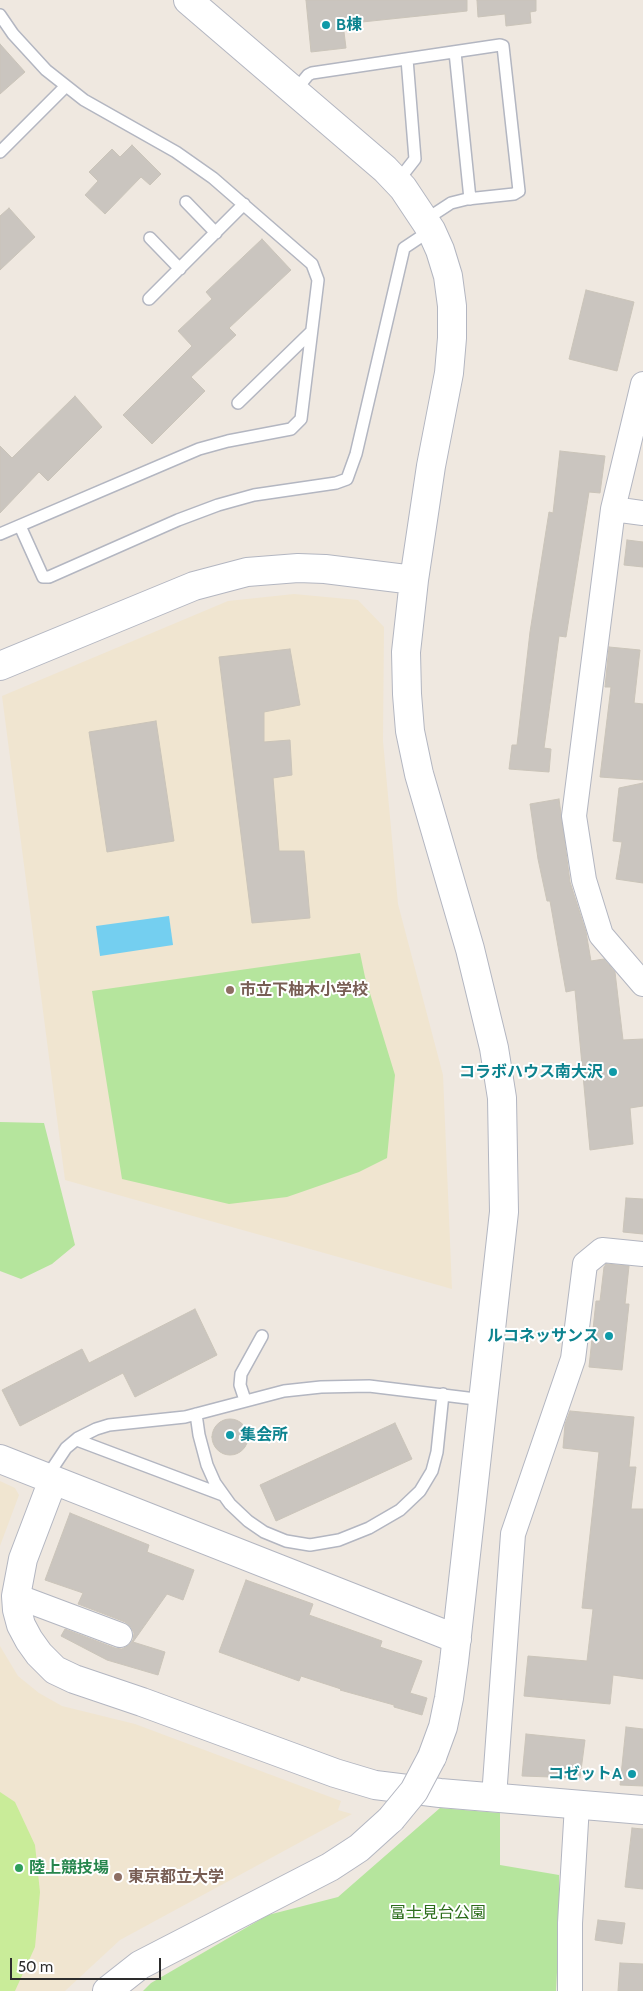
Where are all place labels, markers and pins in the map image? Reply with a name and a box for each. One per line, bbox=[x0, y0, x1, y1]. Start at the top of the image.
place label: B棟 bbox=[336, 15, 362, 35]
marker: B棟 bbox=[320, 19, 332, 31]
place label: 市立下柚木小学校 bbox=[240, 980, 368, 1000]
marker: 市立下柚木小学校 bbox=[224, 984, 236, 996]
place label: コラボハウス南大沢 bbox=[459, 1062, 603, 1082]
marker: コラボハウス南大沢 bbox=[607, 1066, 619, 1078]
place label: ルコネッサンス bbox=[487, 1326, 599, 1346]
marker: ルコネッサンス bbox=[603, 1330, 615, 1342]
place label: 集会所 bbox=[240, 1425, 288, 1445]
marker: 集会所 bbox=[224, 1429, 236, 1441]
place label: コゼットA bbox=[548, 1764, 622, 1784]
marker: コゼットA bbox=[626, 1768, 638, 1780]
place label: 陸上競技場 bbox=[29, 1858, 109, 1878]
marker: 陸上競技場 bbox=[13, 1862, 25, 1874]
place label: 東京都立大学 bbox=[128, 1867, 224, 1887]
marker: 東京都立大学 bbox=[112, 1871, 124, 1883]

